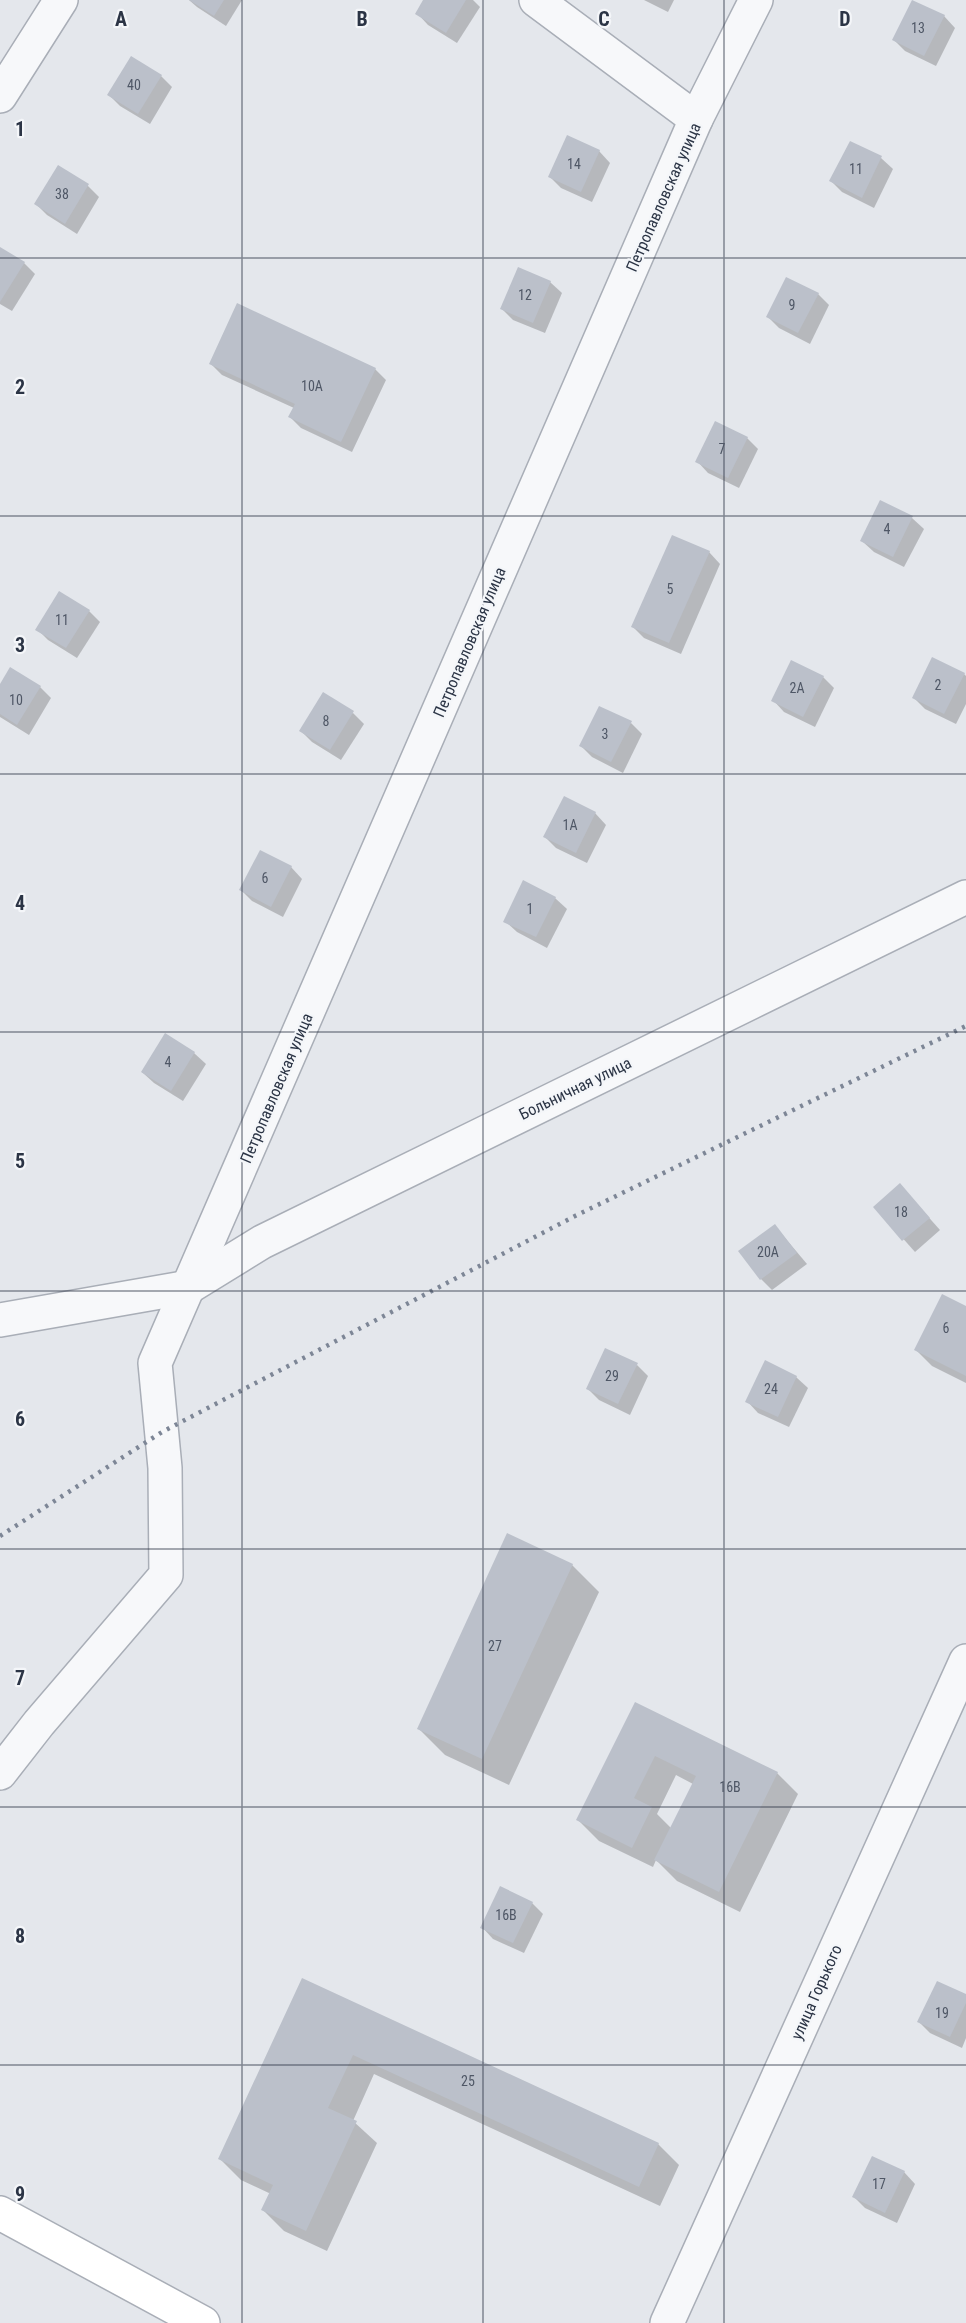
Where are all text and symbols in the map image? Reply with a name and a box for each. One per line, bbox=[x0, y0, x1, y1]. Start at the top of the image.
text: A bbox=[115, 7, 127, 31]
text: B bbox=[356, 7, 368, 31]
text: C bbox=[598, 7, 610, 31]
text: D bbox=[839, 7, 851, 31]
house number: 13 bbox=[911, 20, 925, 36]
house number: 40 bbox=[127, 77, 141, 93]
text: 1 bbox=[15, 117, 25, 141]
street label: Петропавловская улица bbox=[622, 120, 705, 275]
house number: 14 bbox=[567, 156, 581, 172]
house number: 11 bbox=[849, 161, 863, 177]
house number: 38 bbox=[55, 186, 69, 202]
house number: 12 bbox=[518, 287, 532, 303]
house number: 9 bbox=[789, 297, 795, 313]
text: 2 bbox=[15, 375, 25, 399]
house number: 10А bbox=[301, 378, 323, 394]
house number: 7 bbox=[719, 441, 726, 457]
house number: 4 bbox=[884, 521, 891, 537]
street label: Петропавловская улица bbox=[429, 564, 510, 720]
house number: 5 bbox=[667, 581, 674, 597]
house number: 11 bbox=[55, 612, 69, 628]
text: 3 bbox=[15, 633, 25, 657]
house number: 2 bbox=[935, 677, 942, 693]
house number: 2А bbox=[790, 680, 804, 696]
house number: 10 bbox=[9, 692, 23, 708]
house number: 8 bbox=[323, 713, 330, 729]
house number: 3 bbox=[602, 726, 608, 742]
house number: 1А bbox=[563, 817, 577, 833]
house number: 6 bbox=[262, 870, 269, 886]
text: 4 bbox=[15, 891, 25, 915]
house number: 1 bbox=[527, 901, 533, 917]
street label: Петропавловская улица bbox=[236, 1010, 317, 1166]
street label: Больничная улица bbox=[516, 1053, 634, 1124]
house number: 4 bbox=[165, 1054, 172, 1070]
text: 5 bbox=[15, 1149, 25, 1173]
house number: 18 bbox=[894, 1204, 908, 1220]
house number: 20А bbox=[757, 1244, 779, 1260]
house number: 6 bbox=[943, 1320, 950, 1336]
house number: 29 bbox=[605, 1368, 619, 1384]
house number: 24 bbox=[764, 1381, 778, 1397]
text: 6 bbox=[15, 1407, 25, 1431]
house number: 27 bbox=[488, 1638, 502, 1654]
text: 7 bbox=[15, 1666, 25, 1690]
house number: 16В bbox=[719, 1779, 741, 1795]
house number: 16В bbox=[495, 1907, 517, 1923]
text: 8 bbox=[15, 1924, 25, 1948]
street label: улица Горького bbox=[787, 1942, 846, 2043]
house number: 19 bbox=[935, 2005, 949, 2021]
house number: 25 bbox=[461, 2073, 475, 2089]
house number: 17 bbox=[872, 2176, 886, 2192]
text: 9 bbox=[15, 2182, 25, 2206]

